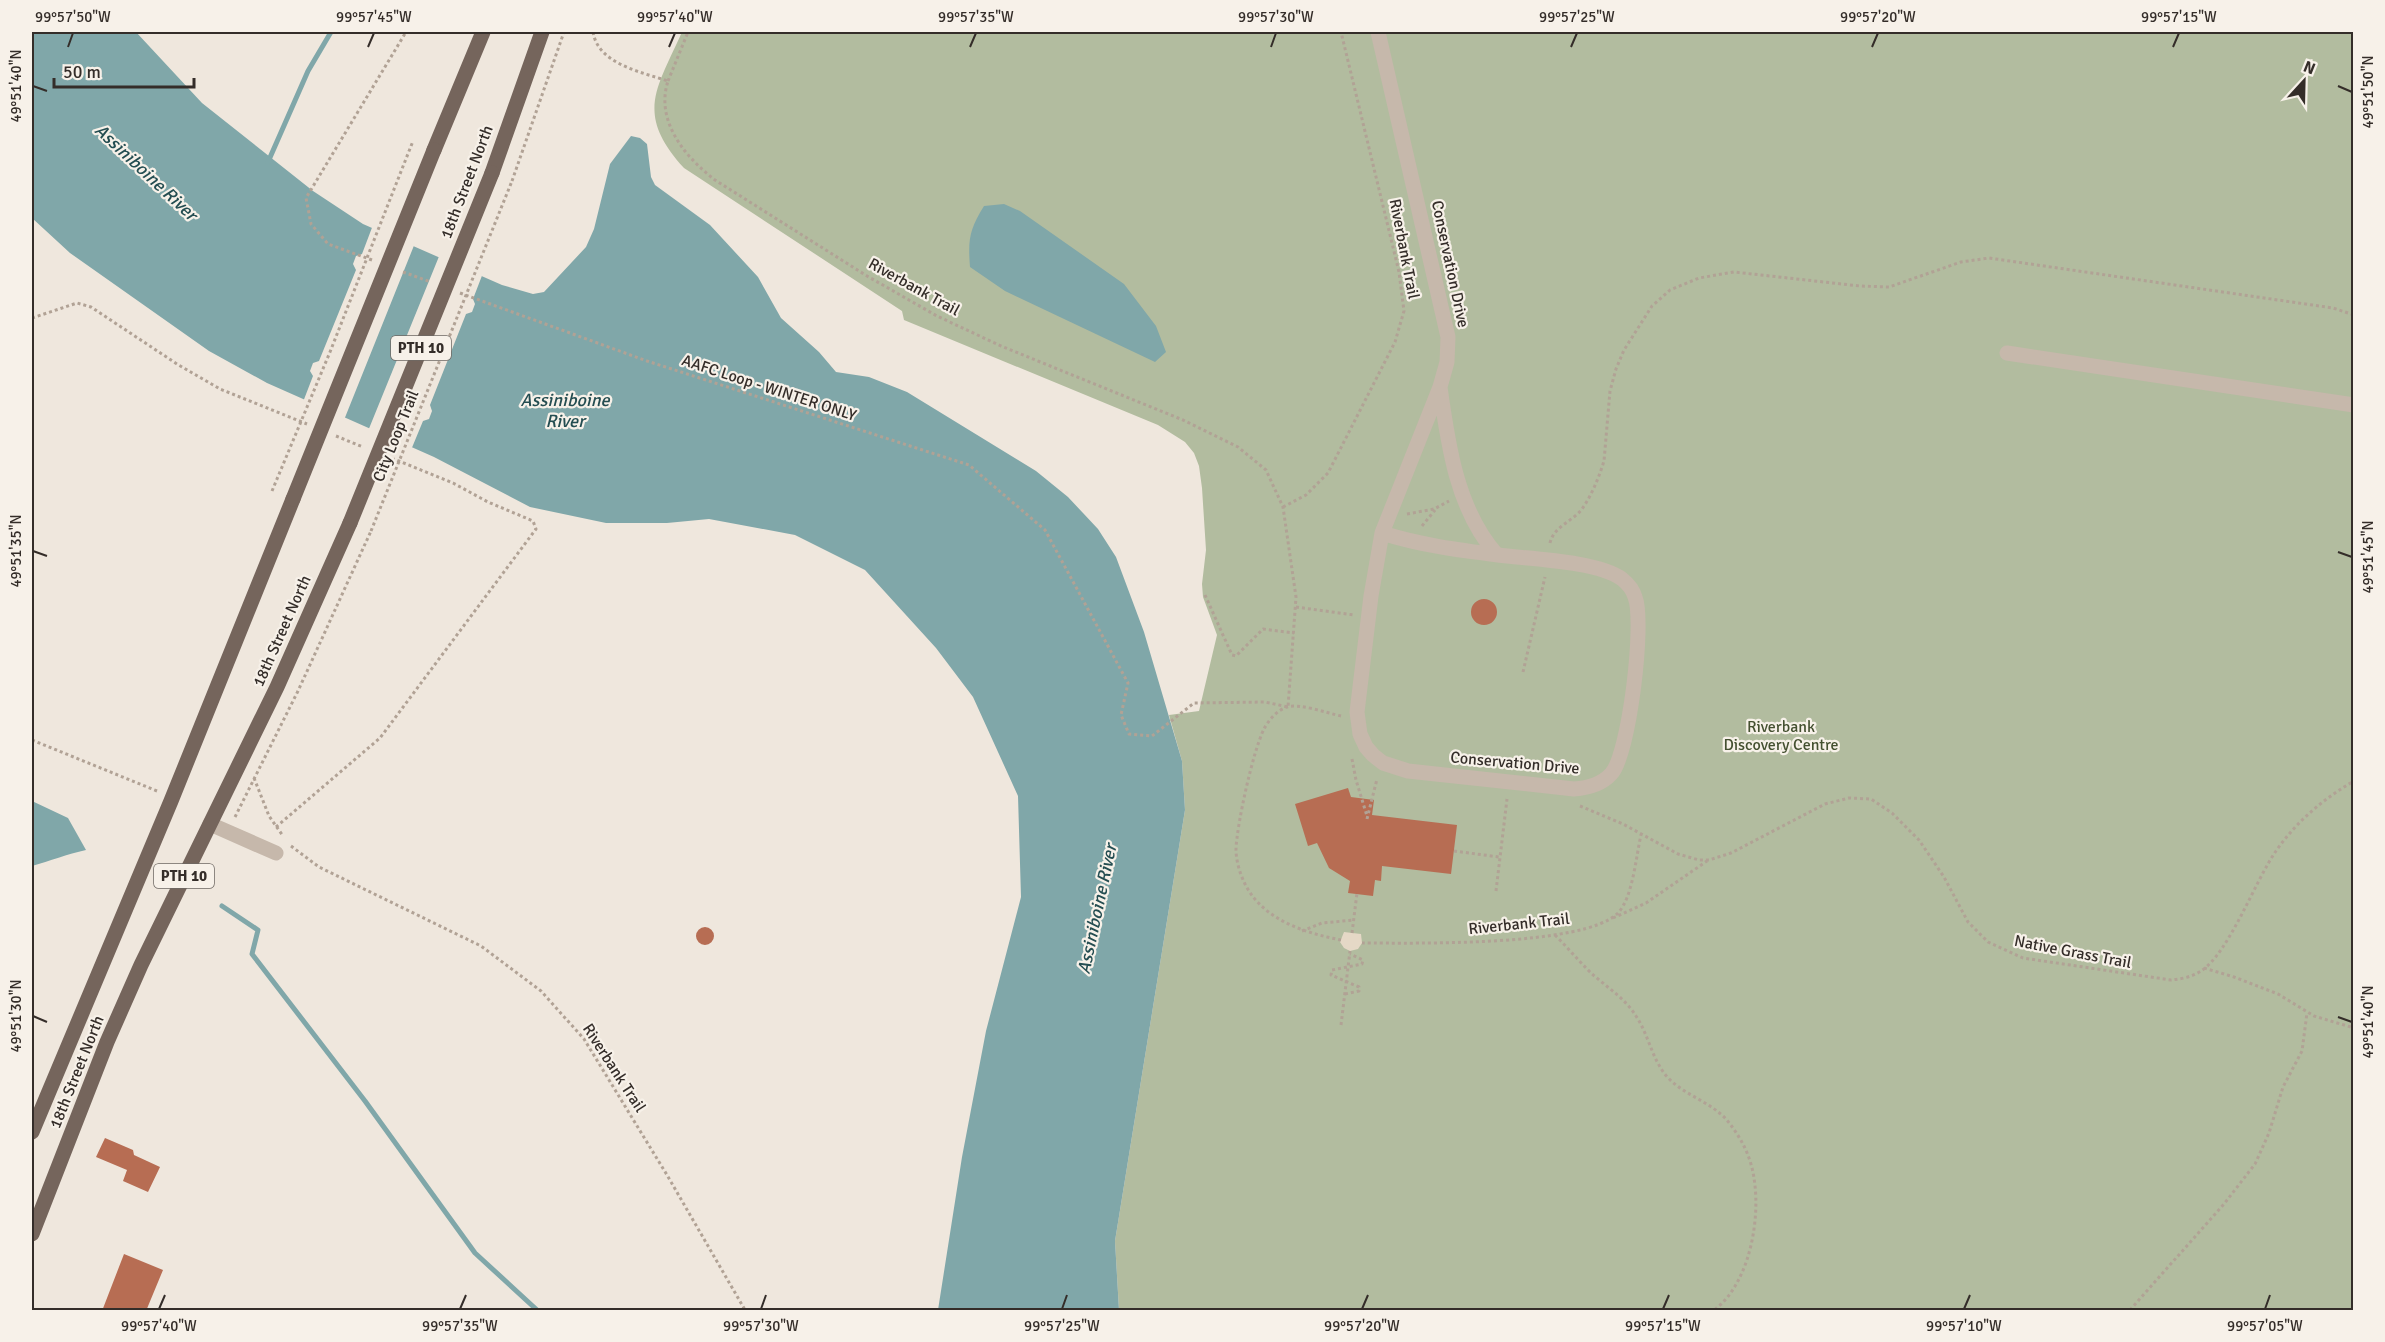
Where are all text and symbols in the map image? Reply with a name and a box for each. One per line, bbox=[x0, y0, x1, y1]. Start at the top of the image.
text: 99°57'50"W bbox=[35, 8, 111, 26]
text: 99°57'45"W bbox=[336, 8, 412, 26]
text: 99°57'40"W bbox=[637, 8, 713, 26]
text: 99°57'35"W bbox=[938, 8, 1014, 26]
text: 99°57'30"W bbox=[1238, 8, 1314, 26]
text: 99°57'25"W bbox=[1539, 8, 1615, 26]
text: 99°57'20"W bbox=[1840, 8, 1916, 26]
text: 99°57'15"W bbox=[2141, 8, 2217, 26]
text: 49°51'40"N bbox=[7, 49, 25, 123]
scale bar bbox=[54, 51, 194, 89]
north arrow bbox=[2274, 51, 2334, 111]
text: 49°51'50"N bbox=[2359, 55, 2377, 129]
text: N bbox=[2300, 57, 2318, 79]
text: 50 m bbox=[63, 61, 101, 83]
water label: Assiniboine River bbox=[90, 119, 204, 227]
street label: 18th Street North bbox=[436, 122, 498, 242]
street label: Riverbank Trail bbox=[1384, 197, 1424, 301]
street label: Conservation Drive bbox=[1427, 199, 1473, 329]
street label: Riverbank Trail bbox=[865, 254, 964, 321]
road number: PTH 10 bbox=[391, 336, 451, 360]
street label: AAFC Loop - WINTER ONLY bbox=[679, 350, 859, 426]
street label: City Loop Trail bbox=[369, 387, 424, 485]
water label: Assiniboine River bbox=[521, 389, 610, 432]
text: 49°51'35"N bbox=[7, 514, 25, 588]
text: 49°51'45"N bbox=[2359, 520, 2377, 594]
street label: 18th Street North bbox=[248, 572, 316, 690]
park label: Riverbank Discovery Centre bbox=[1723, 717, 1839, 755]
street label: Conservation Drive bbox=[1450, 747, 1580, 779]
water label: Assiniboine River bbox=[1073, 840, 1122, 976]
road number: PTH 10 bbox=[154, 864, 214, 888]
street label: Riverbank Trail bbox=[1467, 909, 1571, 939]
street label: Native Grass Trail bbox=[2013, 931, 2134, 973]
text: 49°51'30"N bbox=[7, 979, 25, 1053]
text: 49°51'40"N bbox=[2359, 985, 2377, 1059]
street label: 18th Street North bbox=[45, 1013, 109, 1131]
street label: Riverbank Trail bbox=[578, 1020, 650, 1116]
text: 99°57'40"W bbox=[121, 1317, 197, 1335]
text: 99°57'35"W bbox=[422, 1317, 498, 1335]
text: 99°57'30"W bbox=[723, 1317, 799, 1335]
text: 99°57'25"W bbox=[1024, 1317, 1100, 1335]
text: 99°57'20"W bbox=[1324, 1317, 1400, 1335]
text: 99°57'15"W bbox=[1625, 1317, 1701, 1335]
text: 99°57'10"W bbox=[1926, 1317, 2002, 1335]
text: 99°57'05"W bbox=[2227, 1317, 2303, 1335]

